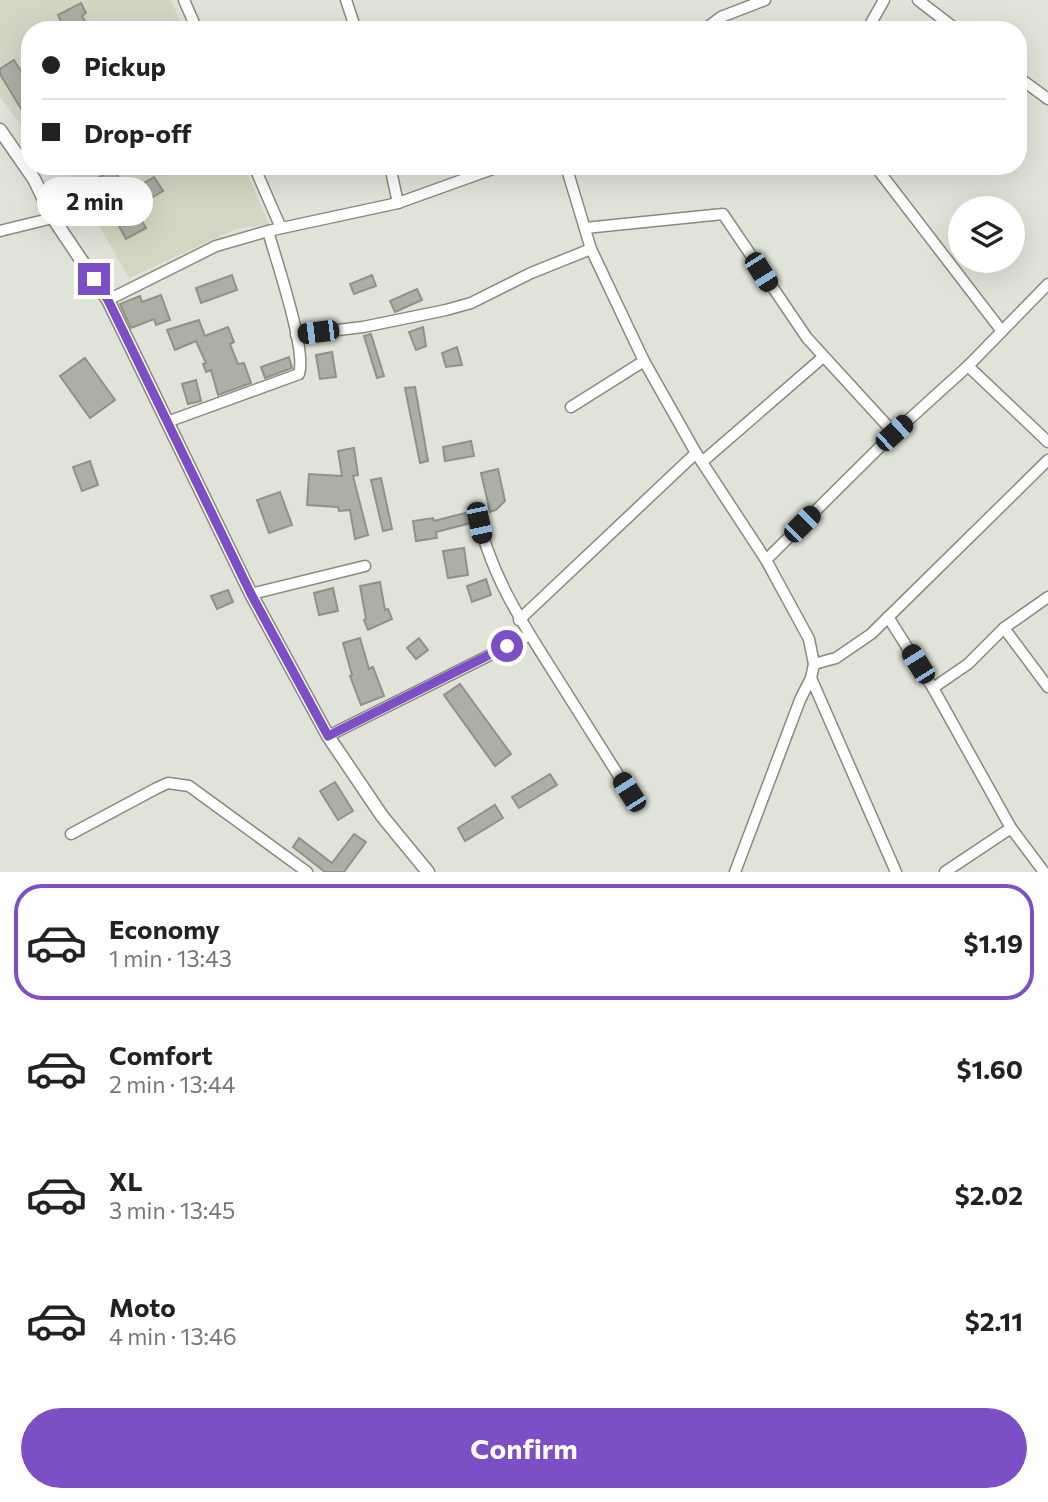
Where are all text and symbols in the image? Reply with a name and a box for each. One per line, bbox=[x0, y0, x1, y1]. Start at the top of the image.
text: Pickup bbox=[84, 50, 166, 81]
text: Drop-off bbox=[84, 117, 191, 148]
callout: 2 min bbox=[36, 177, 152, 226]
text: 2 min bbox=[66, 187, 124, 215]
map controls bbox=[948, 196, 1025, 273]
button: layers bbox=[948, 196, 1025, 273]
car bbox=[741, 249, 782, 295]
route end bbox=[78, 263, 110, 295]
car bbox=[296, 319, 341, 345]
car bbox=[872, 411, 917, 455]
car bbox=[465, 500, 494, 546]
car bbox=[780, 502, 825, 546]
route start bbox=[491, 630, 523, 662]
car bbox=[898, 641, 939, 687]
car bbox=[609, 769, 650, 815]
icon: car bbox=[25, 911, 88, 974]
text: Economy bbox=[109, 913, 220, 944]
text: $1.19 bbox=[964, 927, 1023, 958]
text: 1 min · 13:43 bbox=[109, 944, 232, 972]
icon: car bbox=[25, 1037, 88, 1100]
text: Comfort bbox=[109, 1039, 212, 1070]
text: $1.60 bbox=[956, 1053, 1023, 1084]
text: 2 min · 13:44 bbox=[109, 1070, 236, 1098]
icon: car bbox=[25, 1163, 88, 1226]
text: XL bbox=[109, 1165, 143, 1196]
text: $2.02 bbox=[955, 1179, 1023, 1210]
text: 3 min · 13:45 bbox=[109, 1196, 235, 1224]
icon: car bbox=[25, 1289, 88, 1352]
text: Moto bbox=[109, 1291, 176, 1322]
text: $2.11 bbox=[965, 1305, 1023, 1336]
text: 4 min · 13:46 bbox=[109, 1322, 237, 1350]
button: Confirm bbox=[21, 1408, 1027, 1488]

